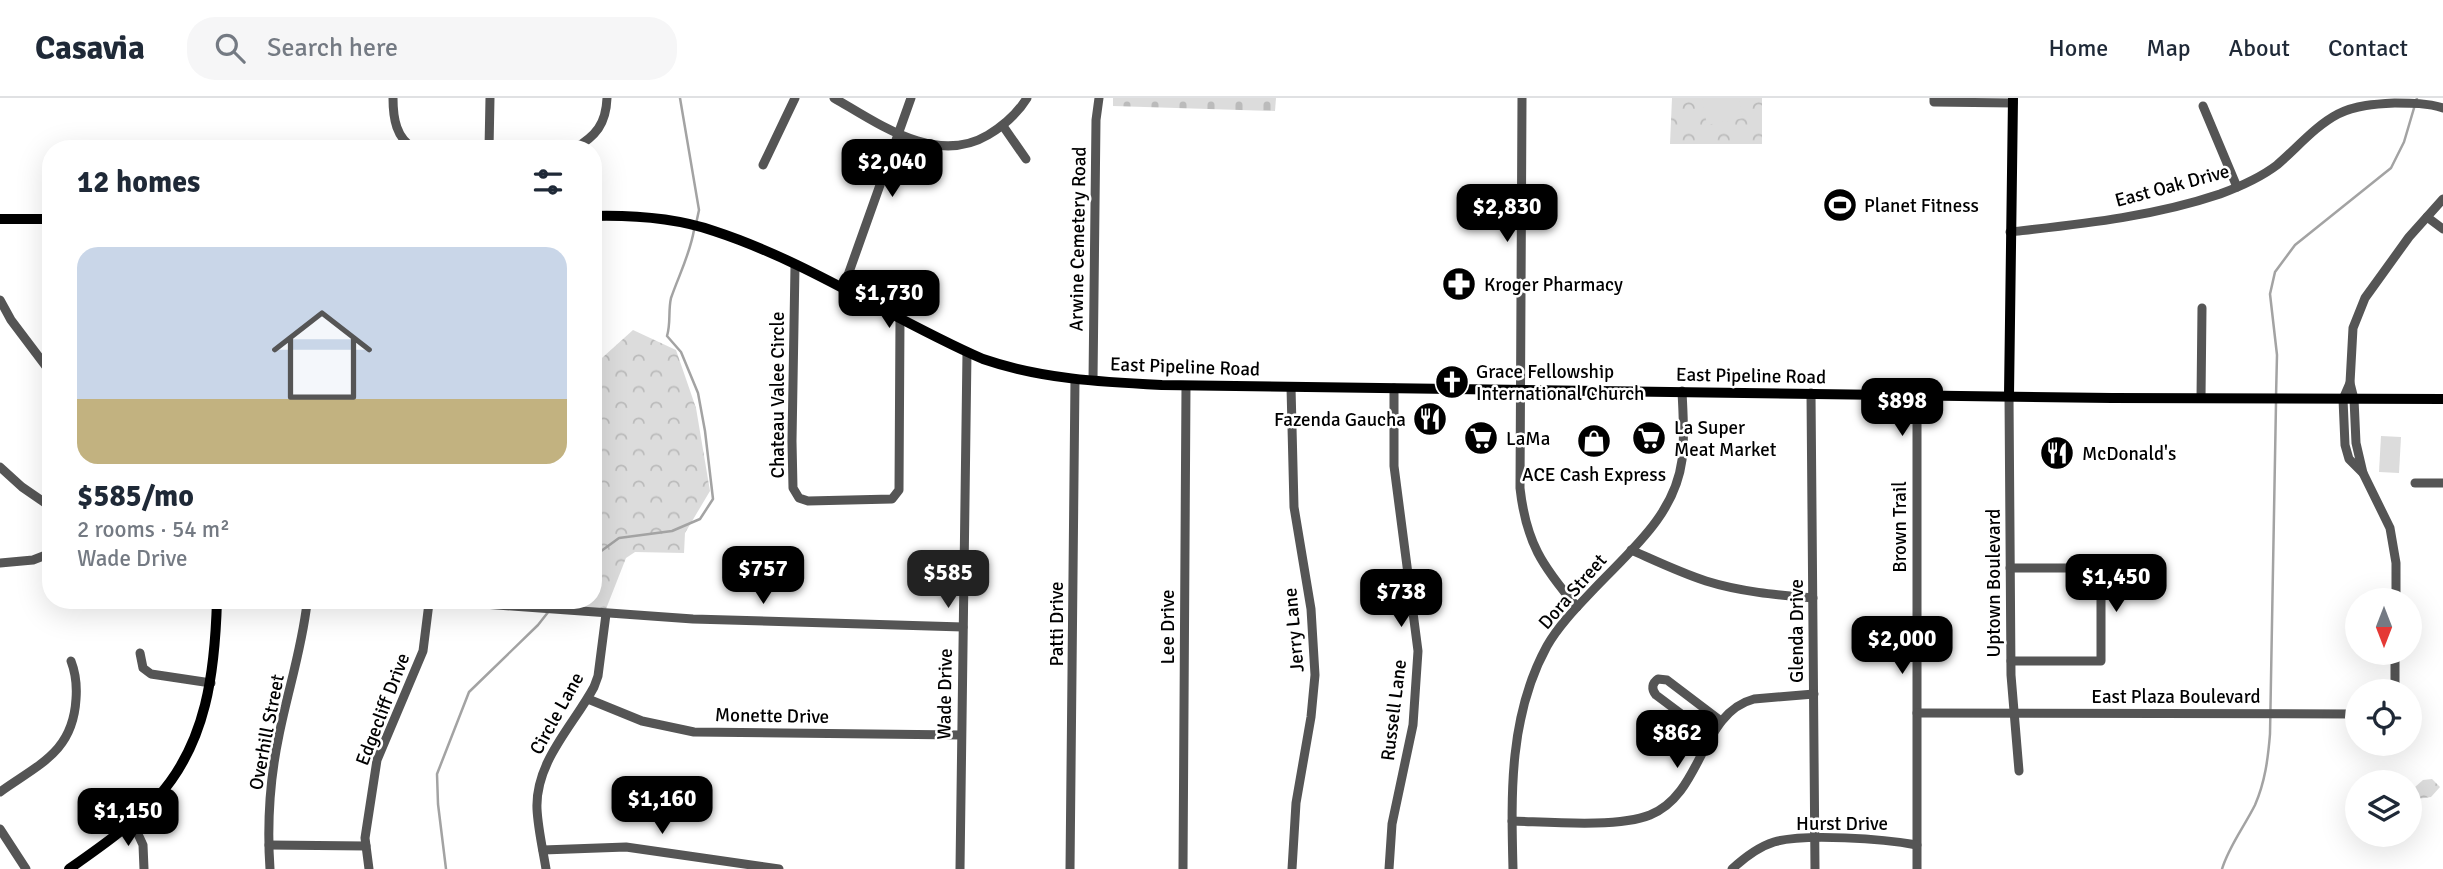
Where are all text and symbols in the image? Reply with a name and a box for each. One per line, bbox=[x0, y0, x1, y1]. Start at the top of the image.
search box bbox=[187, 17, 677, 80]
text: Casavia bbox=[35, 28, 145, 69]
icon: search bbox=[211, 29, 249, 67]
text: Search here bbox=[267, 32, 398, 64]
text: Home bbox=[2048, 33, 2108, 63]
text: Map bbox=[2146, 33, 2191, 63]
text: About bbox=[2229, 33, 2290, 63]
text: Contact bbox=[2328, 33, 2408, 63]
pin: $2,040 bbox=[835, 140, 949, 199]
street label: Arwine Cemetery Road bbox=[1064, 146, 1092, 332]
text: $2,040 bbox=[858, 147, 926, 176]
street label: East Oak Drive bbox=[2112, 159, 2232, 213]
icon: filters bbox=[529, 163, 567, 201]
text: 12 homes bbox=[77, 164, 200, 201]
pin: $2,830 bbox=[1450, 184, 1564, 244]
sports icon: Planet Fitness bbox=[1821, 186, 1859, 224]
text: $2,830 bbox=[1473, 192, 1541, 221]
place label: Planet Fitness bbox=[1864, 194, 1979, 218]
pharmacy icon: Kroger Pharmacy bbox=[1440, 265, 1478, 303]
pin: $1,730 bbox=[832, 271, 946, 330]
place label: Kroger Pharmacy bbox=[1484, 273, 1623, 297]
text: $1,730 bbox=[855, 278, 923, 307]
icon: home bbox=[259, 292, 385, 418]
street label: Chateau Valee Circle bbox=[766, 312, 790, 478]
street label: East Pipeline Road bbox=[1109, 352, 1260, 382]
place label: Grace Fellowship International Church bbox=[1476, 360, 1644, 406]
church icon: Grace Fellowship International Church bbox=[1433, 363, 1471, 401]
street label: East Pipeline Road bbox=[1676, 363, 1826, 389]
pin: $898 bbox=[1861, 378, 1943, 438]
text: $898 bbox=[1877, 386, 1927, 415]
restaurant icon: Fazenda Gaucha bbox=[1411, 400, 1449, 438]
place label: Fazenda Gaucha bbox=[1274, 408, 1406, 432]
place label: La Super Meat Market bbox=[1674, 416, 1777, 462]
supermarket icon: LaMa bbox=[1462, 419, 1500, 457]
supermarket icon: La Super Meat Market bbox=[1630, 419, 1668, 457]
shop icon: ACE Cash Express bbox=[1575, 422, 1613, 460]
place label: LaMa bbox=[1506, 427, 1550, 451]
restaurant icon: McDonald's bbox=[2038, 434, 2076, 472]
place label: McDonald's bbox=[2082, 442, 2176, 466]
place label: ACE Cash Express bbox=[1522, 463, 1666, 487]
text: $585/mo bbox=[77, 478, 194, 515]
street label: Brown Trail bbox=[1888, 481, 1912, 573]
street label: Uptown Boulevard bbox=[1982, 509, 2006, 657]
text: 2 rooms · 54 m² bbox=[77, 515, 230, 544]
text: Wade Drive bbox=[77, 544, 187, 573]
pin: $757 bbox=[722, 546, 804, 606]
street label: Dora Street bbox=[1533, 549, 1612, 634]
pin: $585 bbox=[907, 550, 989, 610]
text: $757 bbox=[738, 554, 788, 583]
pin: $1,450 bbox=[2059, 554, 2173, 614]
text: $585 bbox=[923, 558, 973, 587]
text: $1,450 bbox=[2082, 562, 2150, 591]
pin: $738 bbox=[1360, 570, 1442, 629]
text: $738 bbox=[1376, 577, 1426, 606]
street label: Glenda Drive bbox=[1785, 579, 1809, 683]
street label: Patti Drive bbox=[1045, 581, 1069, 667]
street label: Jerry Lane bbox=[1278, 587, 1310, 673]
north arrow bbox=[2345, 588, 2422, 665]
map controls bbox=[2345, 588, 2422, 847]
street label: Lee Drive bbox=[1156, 589, 1180, 665]
pin: $2,000 bbox=[1845, 616, 1959, 676]
text: $2,000 bbox=[1868, 624, 1936, 653]
street label: Wade Drive bbox=[932, 648, 958, 740]
street label: Edgecliff Drive bbox=[350, 650, 415, 769]
street label: Russell Lane bbox=[1376, 658, 1412, 762]
street label: Circle Lane bbox=[524, 668, 589, 759]
street label: Overhill Street bbox=[244, 672, 290, 792]
button: locate bbox=[2345, 679, 2422, 756]
street label: East Plaza Boulevard bbox=[2091, 685, 2261, 709]
street label: Monette Drive bbox=[715, 703, 829, 729]
pin: $862 bbox=[1636, 710, 1718, 770]
text: $862 bbox=[1652, 718, 1702, 747]
button: layers bbox=[2345, 770, 2422, 847]
pin: $1,160 bbox=[605, 776, 719, 836]
text: $1,160 bbox=[628, 784, 696, 813]
pin: $1,150 bbox=[71, 788, 185, 848]
text: $1,150 bbox=[94, 796, 162, 825]
street label: Hurst Drive bbox=[1796, 812, 1888, 836]

